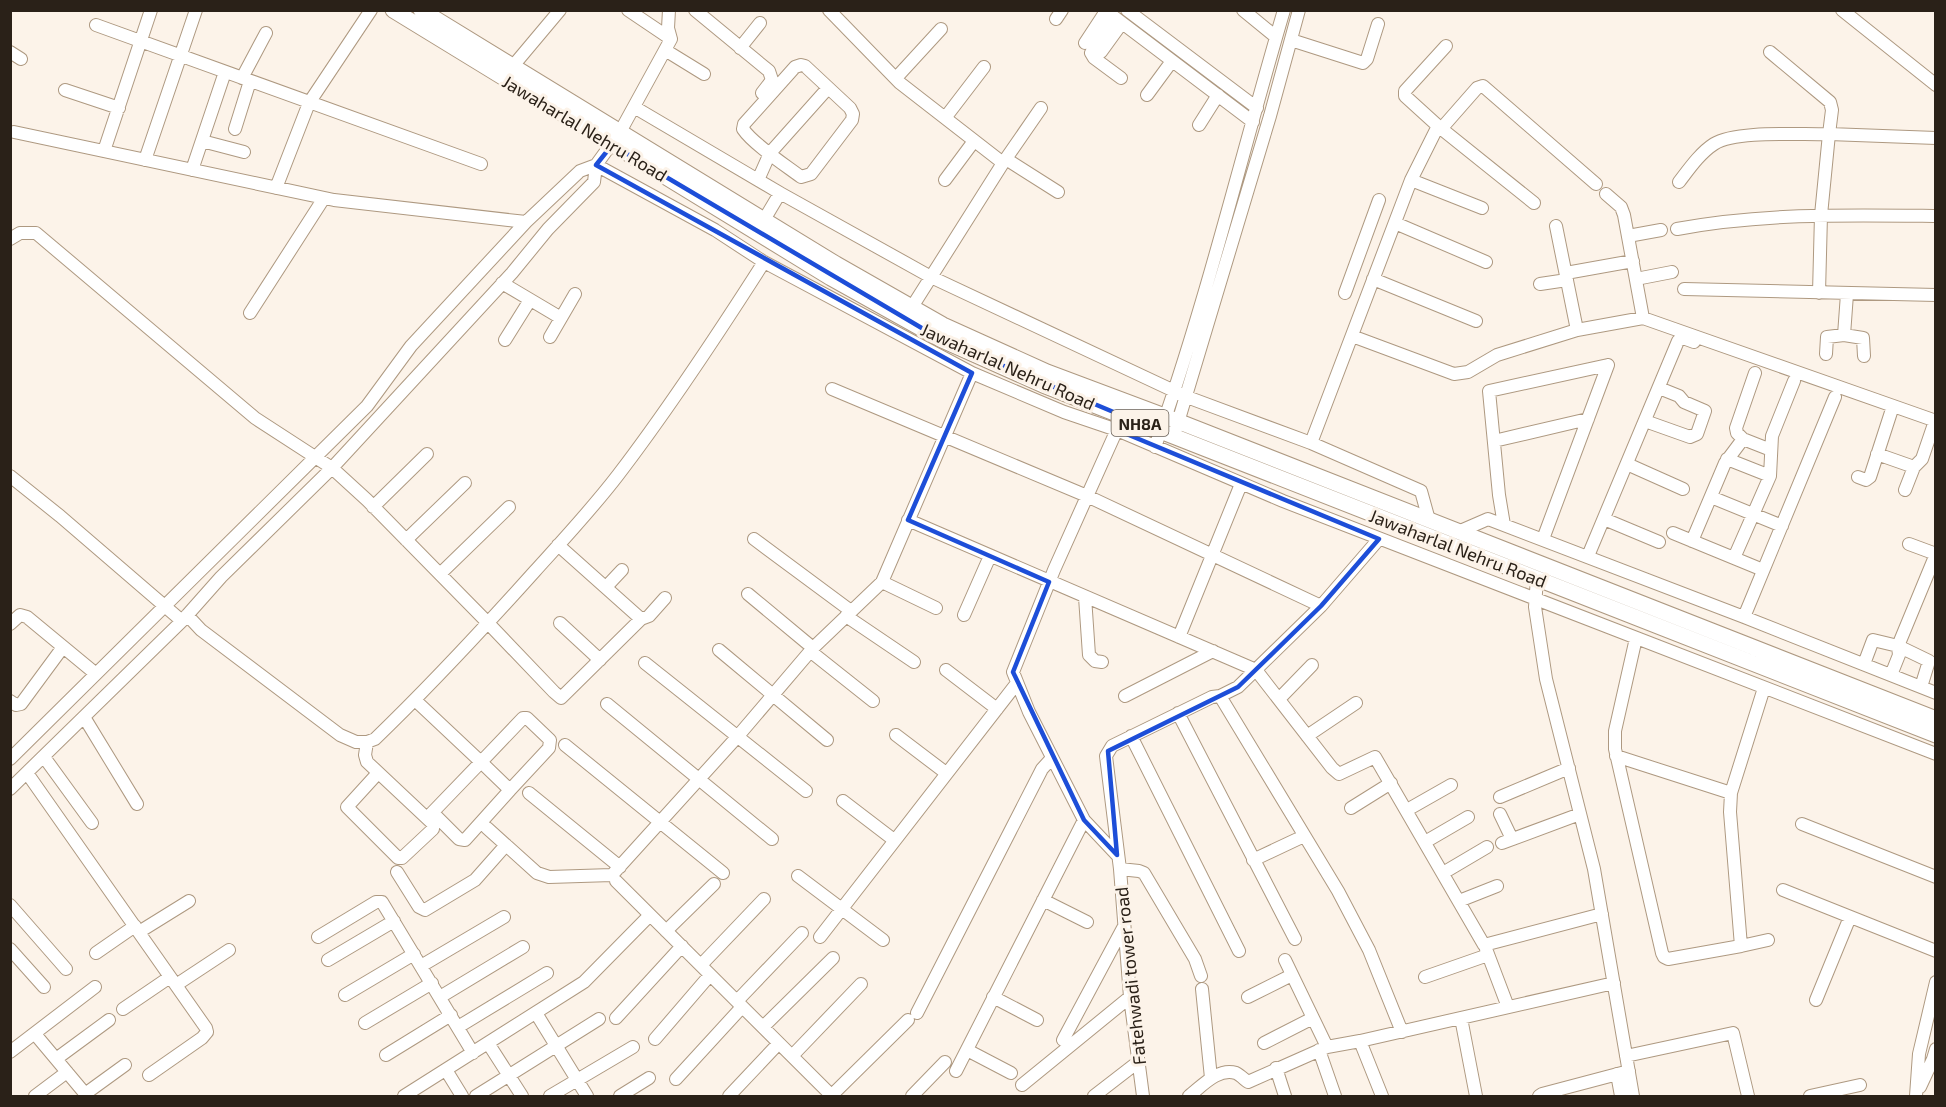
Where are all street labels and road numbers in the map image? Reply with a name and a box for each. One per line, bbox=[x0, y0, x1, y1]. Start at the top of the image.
street label: Jawaharlal Nehru Road bbox=[499, 70, 671, 186]
street label: Jawaharlal Nehru Road bbox=[918, 318, 1098, 414]
road number: NH8A bbox=[1112, 410, 1168, 436]
street label: Jawaharlal Nehru Road bbox=[1366, 504, 1550, 592]
street label: Fatehwadi tower road bbox=[1110, 886, 1150, 1066]

